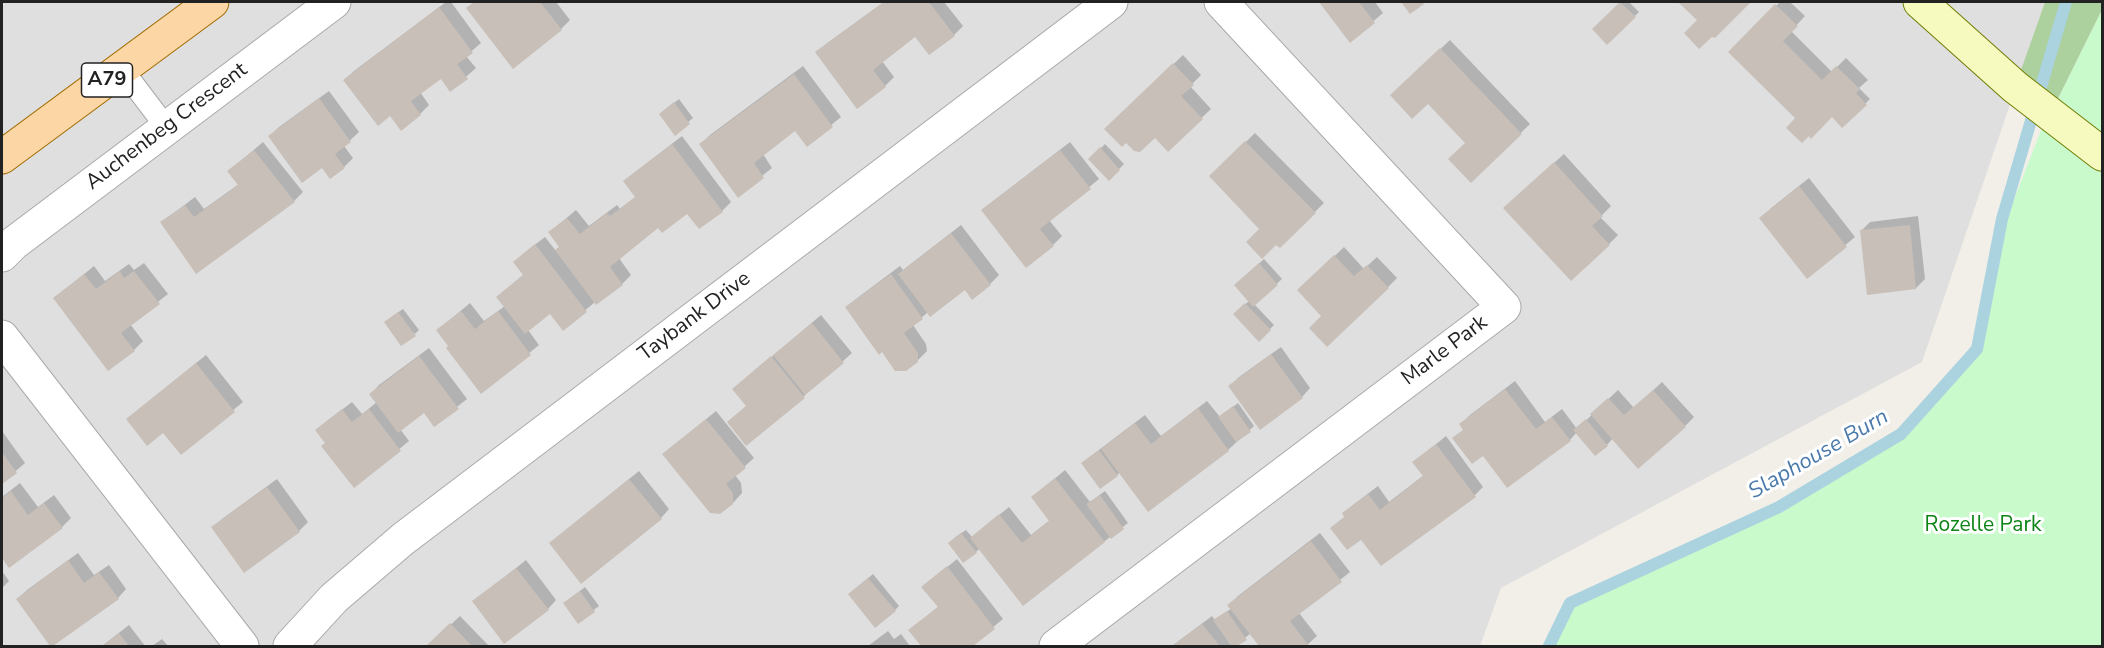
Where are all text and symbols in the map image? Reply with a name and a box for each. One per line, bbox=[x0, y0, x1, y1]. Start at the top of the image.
street label: Auchenbeg Crescent bbox=[81, 58, 253, 196]
road number: A79 bbox=[82, 63, 132, 97]
street label: Taybank Drive bbox=[634, 267, 756, 367]
street label: Marle Park bbox=[1397, 310, 1493, 392]
water label: Slaphouse Burn bbox=[1744, 404, 1894, 506]
park label: Rozelle Park bbox=[1925, 513, 2041, 539]

